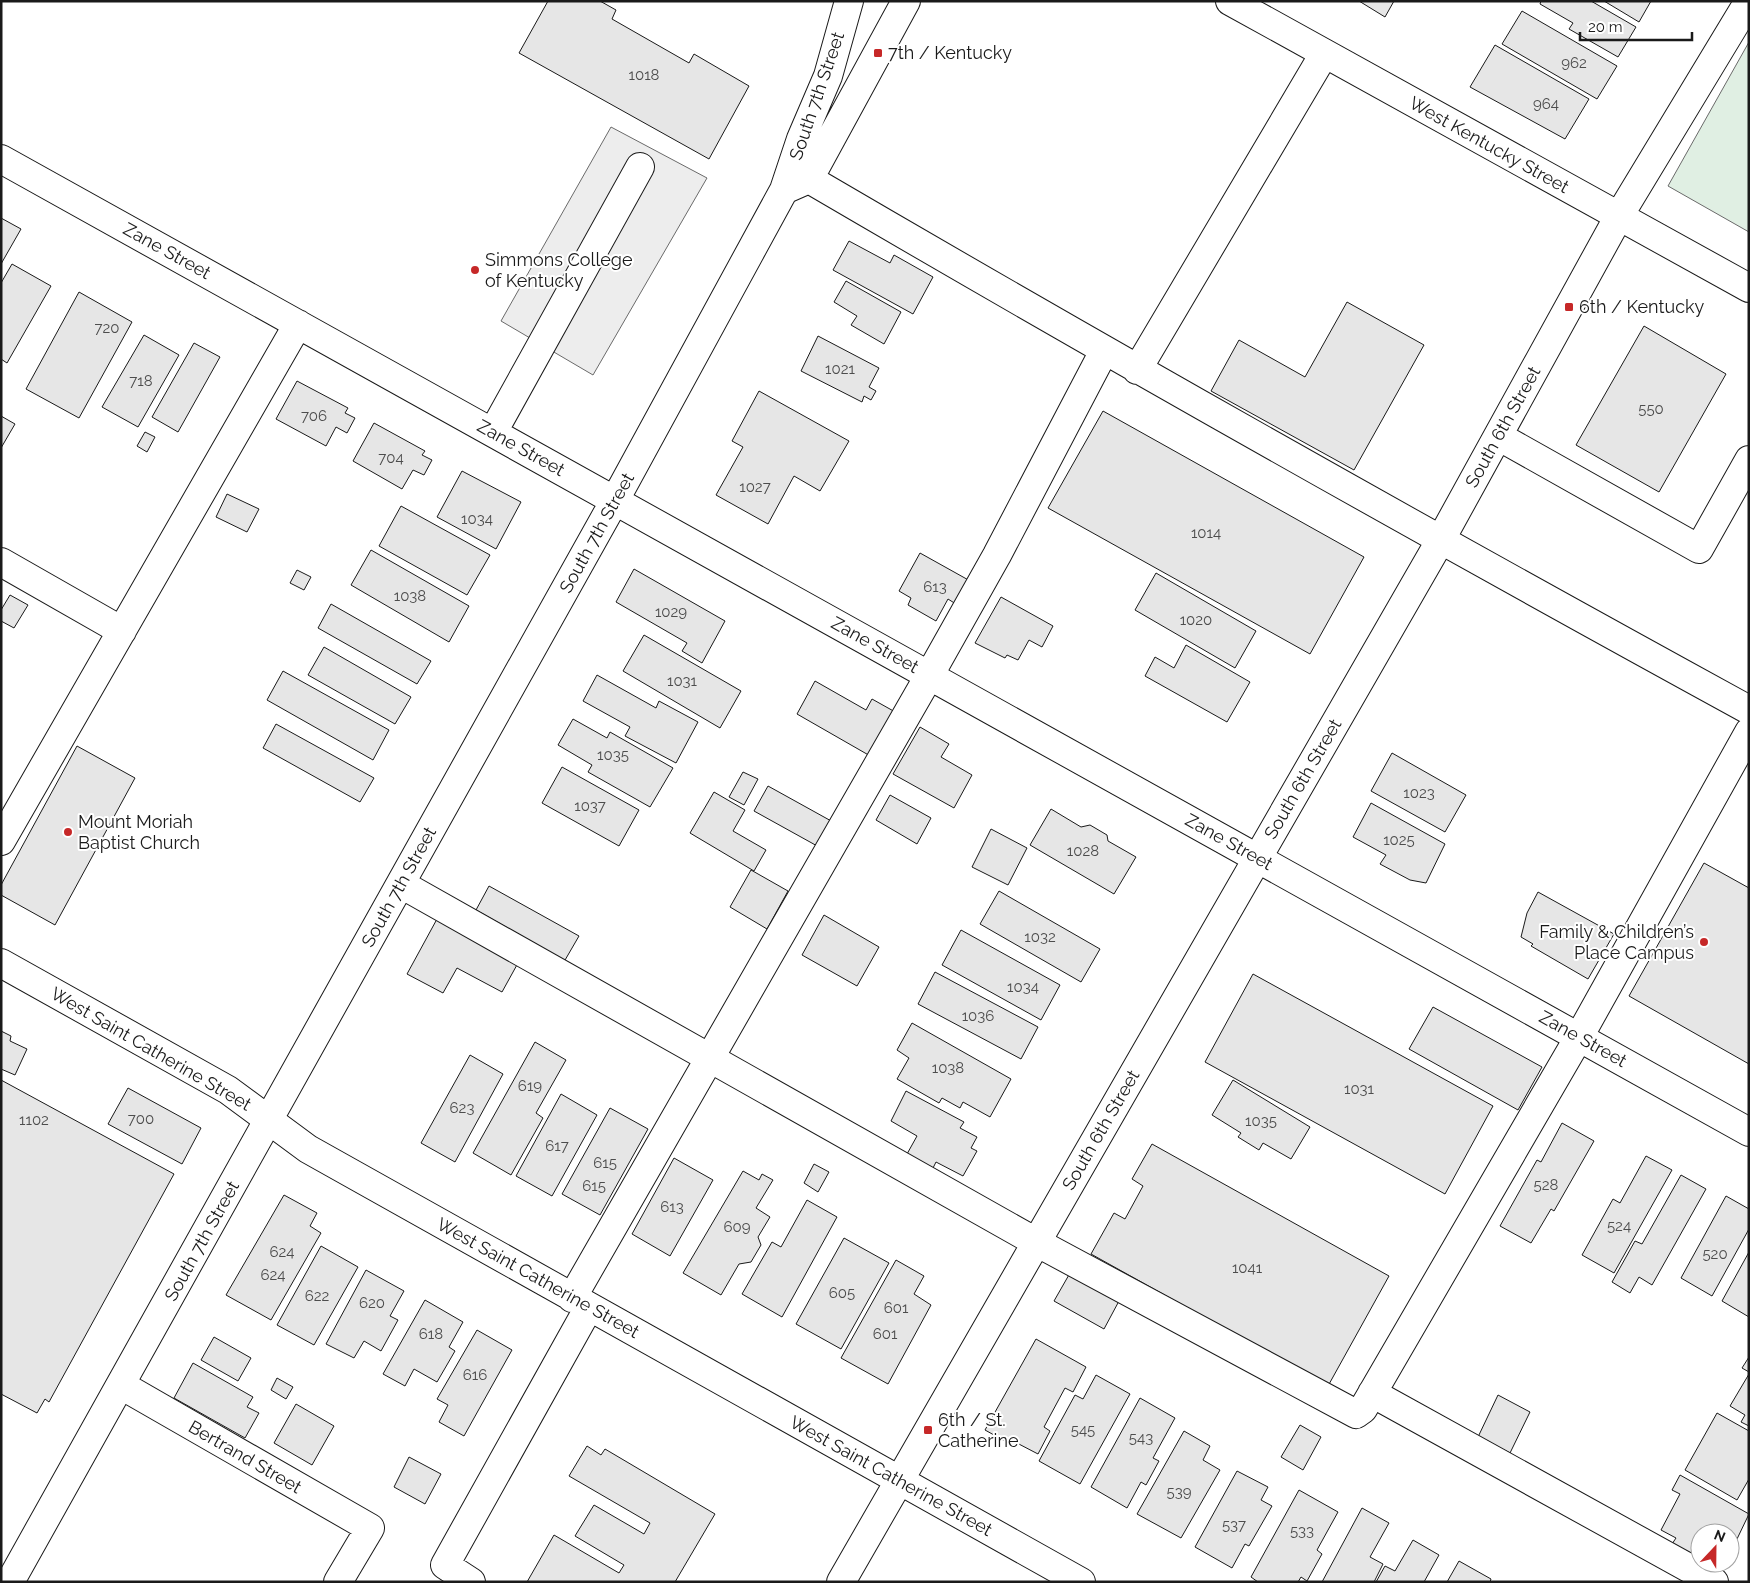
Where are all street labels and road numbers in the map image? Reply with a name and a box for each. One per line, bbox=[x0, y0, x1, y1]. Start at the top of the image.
street label: South 7th Street bbox=[785, 29, 848, 163]
street label: West Kentucky Street bbox=[1406, 92, 1573, 197]
street label: Zane Street bbox=[120, 218, 215, 283]
street label: South 6th Street bbox=[1461, 362, 1545, 491]
street label: Zane Street bbox=[474, 415, 569, 480]
street label: South 7th Street bbox=[555, 469, 638, 596]
street label: Zane Street bbox=[828, 612, 923, 677]
street label: South 6th Street bbox=[1260, 715, 1345, 843]
street label: Zane Street bbox=[1182, 809, 1277, 874]
street label: South 7th Street bbox=[357, 823, 440, 950]
street label: West Saint Catherine Street bbox=[47, 982, 255, 1115]
street label: Zane Street bbox=[1536, 1006, 1631, 1071]
street label: South 6th Street bbox=[1058, 1066, 1143, 1194]
street label: South 7th Street bbox=[160, 1177, 243, 1304]
street label: West Saint Catherine Street bbox=[433, 1213, 643, 1342]
street label: West Saint Catherine Street bbox=[786, 1411, 996, 1540]
street label: Bertrand Street bbox=[185, 1416, 306, 1497]

